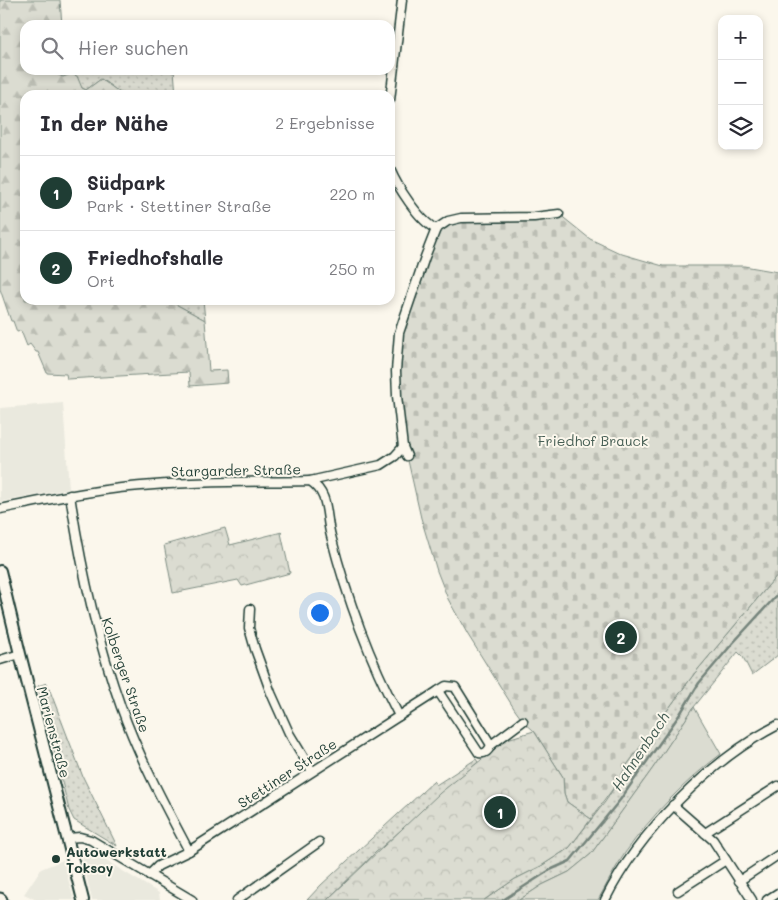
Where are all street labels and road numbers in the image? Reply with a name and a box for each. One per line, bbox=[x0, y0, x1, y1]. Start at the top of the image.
street label: Stargarder Straße bbox=[171, 459, 301, 481]
street label: Kolberger Straße bbox=[97, 615, 155, 735]
street label: Marienstraße bbox=[33, 684, 75, 780]
street label: Stettiner Straße bbox=[234, 734, 340, 812]

